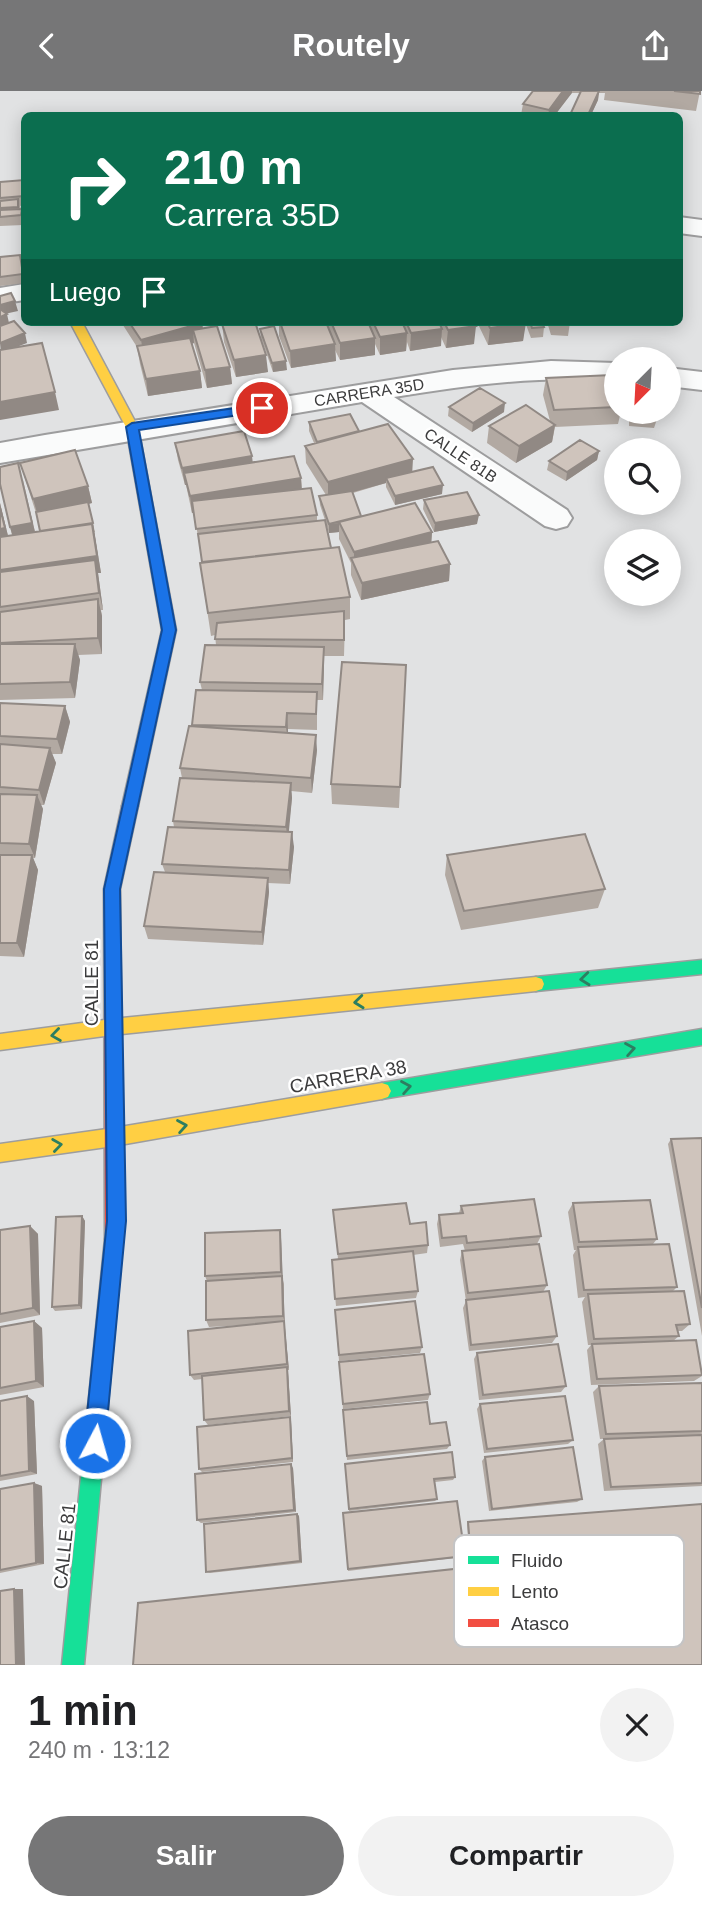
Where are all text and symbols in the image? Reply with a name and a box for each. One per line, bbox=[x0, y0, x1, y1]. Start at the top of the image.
icon: back bbox=[28, 27, 66, 65]
text: Routely bbox=[292, 27, 410, 63]
icon: share bbox=[636, 27, 674, 65]
icon: right bbox=[49, 140, 140, 231]
text: 210 m bbox=[164, 140, 303, 194]
text: Carrera 35D bbox=[164, 197, 340, 233]
icon: arrive bbox=[135, 273, 173, 311]
text: Luego bbox=[49, 277, 121, 307]
north arrow bbox=[604, 347, 681, 423]
map controls bbox=[604, 347, 681, 606]
street label: CARRERA 35D bbox=[313, 375, 425, 410]
pin bbox=[232, 378, 292, 438]
icon: arrive bbox=[243, 389, 281, 427]
street label: CALLE 81B bbox=[421, 425, 500, 486]
button: search bbox=[604, 438, 681, 515]
button: layers bbox=[604, 529, 681, 606]
street label: CALLE 81 bbox=[81, 940, 102, 1026]
one-way arrow bbox=[580, 972, 591, 987]
one-way arrow bbox=[353, 995, 365, 1010]
one-way arrow bbox=[50, 1027, 62, 1042]
one-way arrow bbox=[624, 1042, 636, 1057]
street label: CARRERA 38 bbox=[288, 1056, 408, 1097]
one-way arrow bbox=[400, 1080, 412, 1095]
one-way arrow bbox=[175, 1119, 187, 1134]
one-way arrow bbox=[51, 1137, 63, 1152]
position arrow bbox=[58, 1406, 132, 1480]
street label: CALLE 81 bbox=[50, 1502, 79, 1590]
legend bbox=[454, 1535, 684, 1647]
text: Fluido bbox=[511, 1550, 563, 1571]
text: Lento bbox=[511, 1581, 559, 1602]
text: Atasco bbox=[511, 1613, 569, 1634]
text: 1 min bbox=[28, 1687, 138, 1734]
button: close bbox=[600, 1688, 674, 1762]
text: 240 m · 13:12 bbox=[28, 1737, 170, 1763]
button: Salir bbox=[28, 1816, 344, 1896]
button: Compartir bbox=[358, 1816, 674, 1896]

